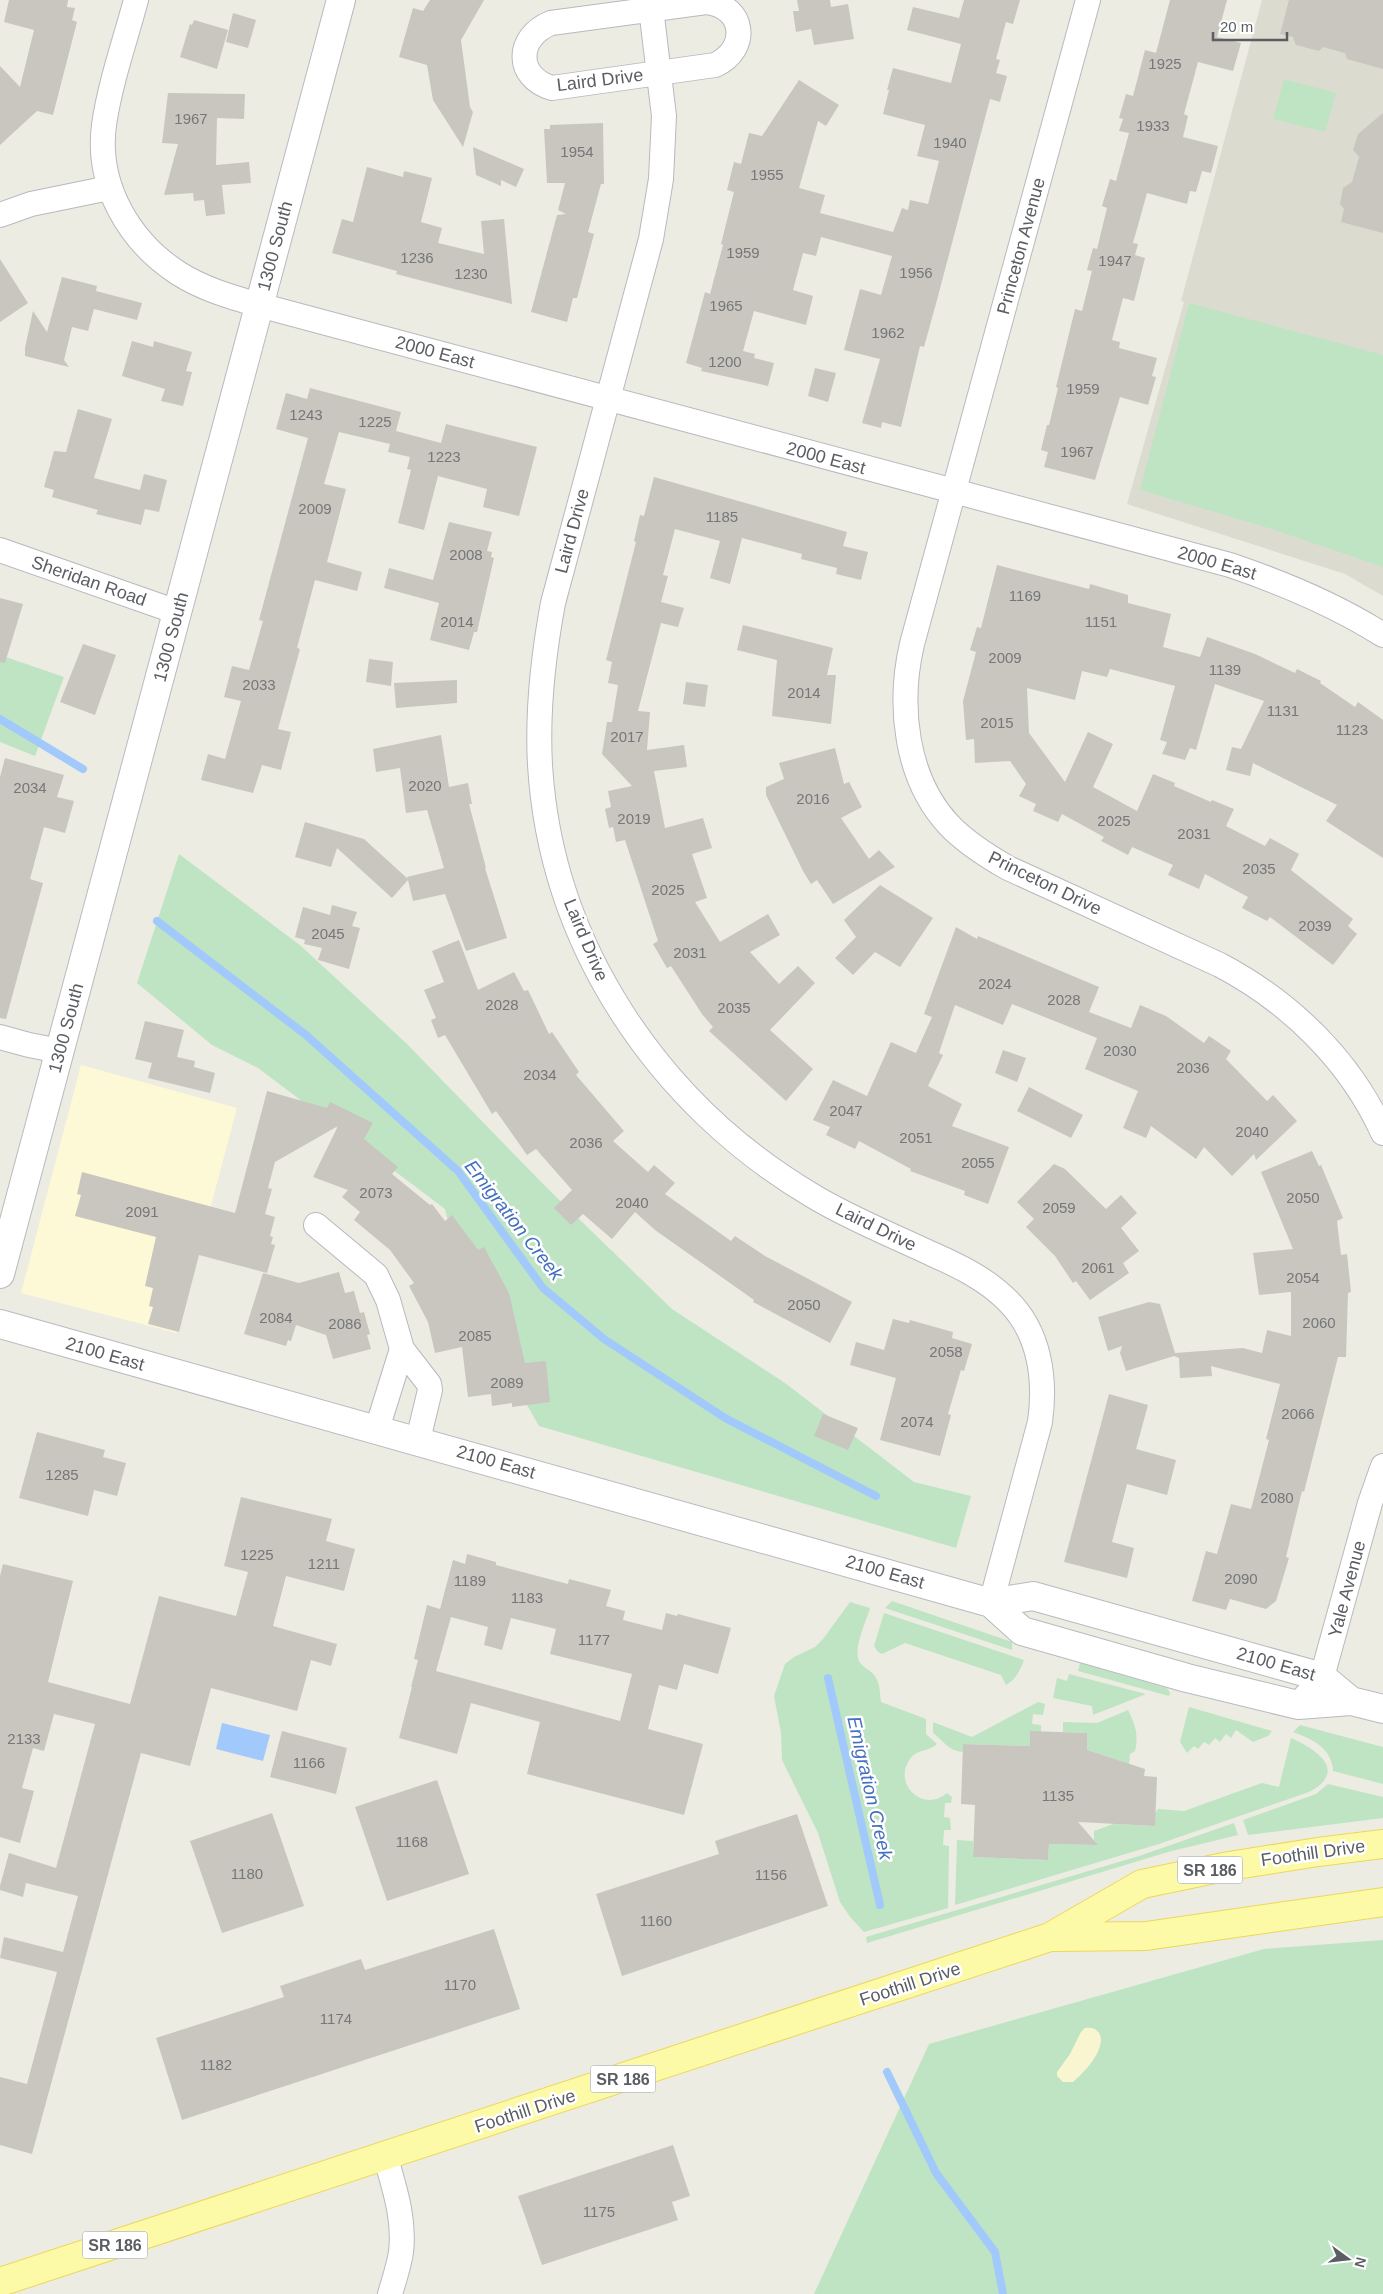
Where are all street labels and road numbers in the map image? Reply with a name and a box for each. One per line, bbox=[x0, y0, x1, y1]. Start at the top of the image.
street label: Laird Drive bbox=[556, 65, 644, 95]
street label: Princeton Avenue bbox=[993, 175, 1049, 317]
street label: 1300 South bbox=[253, 199, 297, 293]
street label: 2000 East bbox=[393, 332, 477, 372]
street label: 2000 East bbox=[784, 438, 868, 478]
street label: Laird Drive bbox=[551, 486, 593, 576]
street label: 2000 East bbox=[1175, 542, 1259, 584]
street label: Sheridan Road bbox=[29, 552, 149, 610]
street label: 1300 South bbox=[149, 590, 193, 684]
street label: Princeton Drive bbox=[985, 847, 1105, 919]
street label: Laird Drive bbox=[560, 896, 612, 984]
street label: 1300 South bbox=[44, 981, 88, 1075]
street label: Laird Drive bbox=[833, 1199, 919, 1255]
street label: 2100 East bbox=[63, 1333, 147, 1375]
street label: 2100 East bbox=[454, 1441, 538, 1483]
street label: Yale Avenue bbox=[1324, 1538, 1370, 1640]
street label: 2100 East bbox=[843, 1551, 927, 1593]
street label: 2100 East bbox=[1234, 1643, 1318, 1685]
street label: Foothill Drive bbox=[1260, 1836, 1366, 1870]
road number: SR 186 bbox=[1178, 1856, 1242, 1884]
street label: Foothill Drive bbox=[857, 1958, 963, 2010]
road number: SR 186 bbox=[590, 2066, 656, 2092]
street label: Foothill Drive bbox=[472, 2085, 578, 2137]
road number: SR 186 bbox=[82, 2232, 148, 2258]

